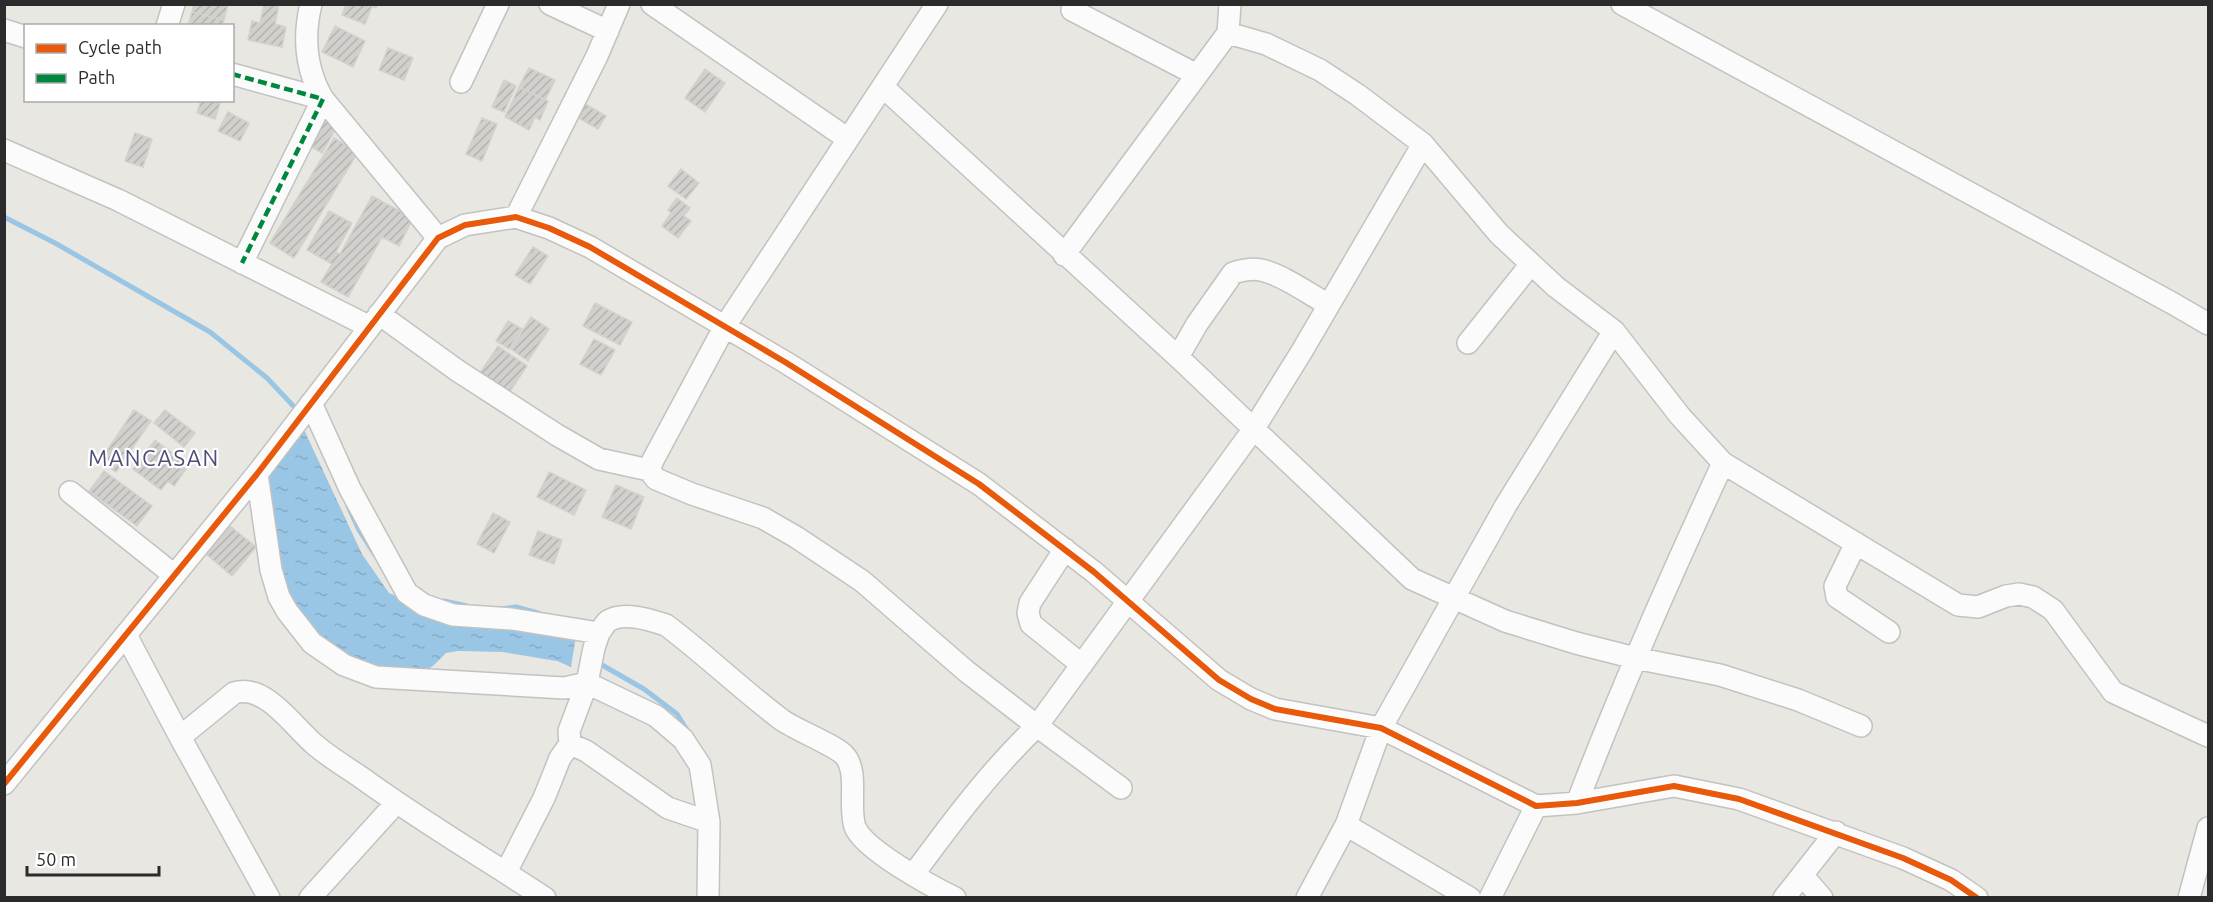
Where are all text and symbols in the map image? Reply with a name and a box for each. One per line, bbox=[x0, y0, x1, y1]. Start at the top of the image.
legend bbox=[24, 24, 234, 102]
text: Cycle path bbox=[78, 37, 162, 57]
text: Path bbox=[78, 67, 115, 87]
district label: MANCASAN bbox=[88, 445, 220, 470]
scale bar bbox=[27, 839, 159, 877]
text: 50 m bbox=[36, 849, 76, 869]

